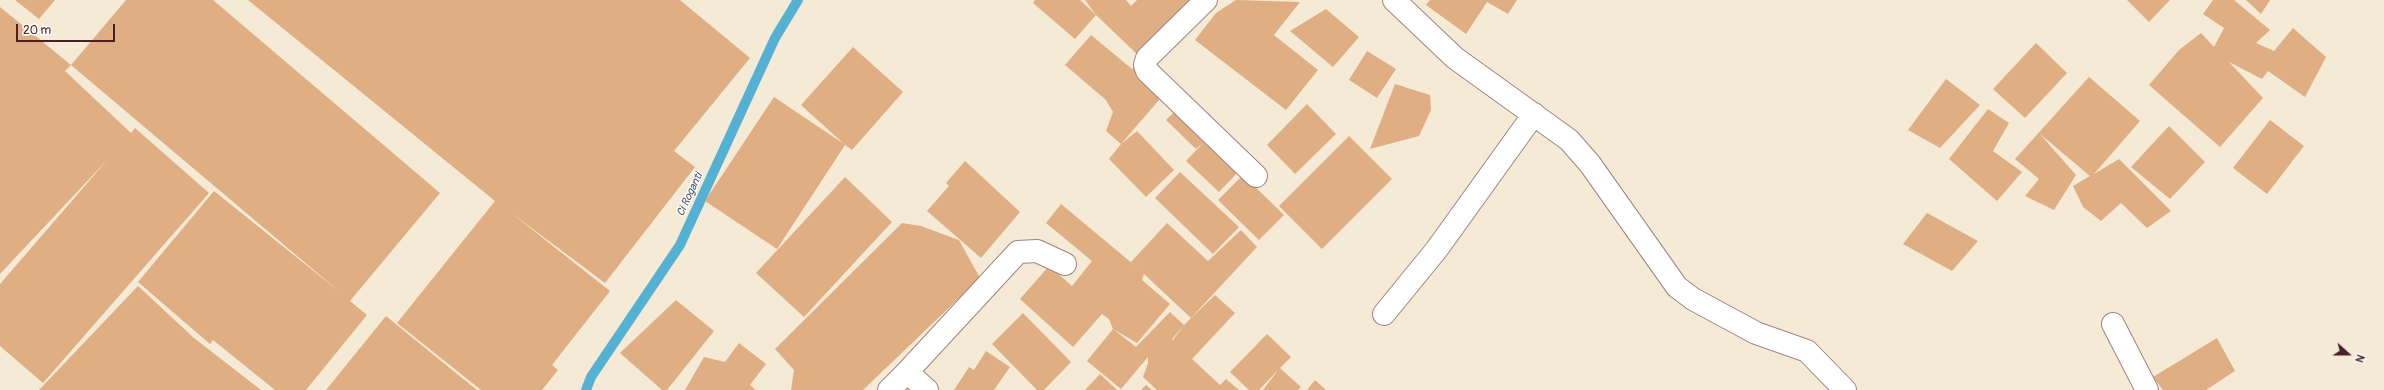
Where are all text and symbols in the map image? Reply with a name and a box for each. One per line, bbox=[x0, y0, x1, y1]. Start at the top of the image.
scale bar bbox=[18, 16, 117, 42]
text: 20 m bbox=[23, 23, 51, 38]
water label: Ci Roganti bbox=[674, 171, 706, 219]
north arrow bbox=[2328, 334, 2368, 374]
text: N bbox=[2352, 353, 2367, 364]

